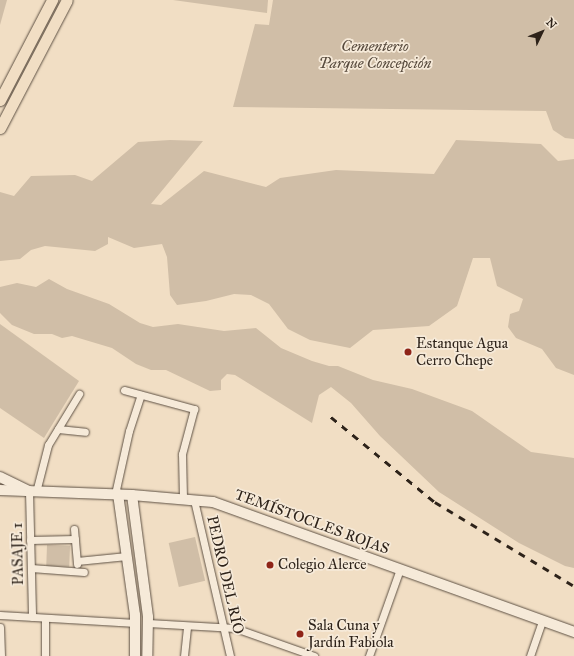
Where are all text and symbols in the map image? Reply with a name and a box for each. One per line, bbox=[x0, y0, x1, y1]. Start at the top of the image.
north arrow bbox=[522, 12, 562, 52]
text: N bbox=[543, 16, 559, 31]
park label: Cementerio Parque Concepción bbox=[319, 37, 431, 72]
place label: Estanque Agua Cerro Chepe bbox=[416, 334, 508, 369]
marker: Estanque Agua Cerro Chepe bbox=[403, 347, 413, 357]
street label: TEMÍSTOCLES ROJAS bbox=[232, 486, 392, 558]
street label: PEDRO DEL RÍO bbox=[203, 514, 247, 636]
street label: PASAJE 1 bbox=[8, 523, 28, 585]
place label: Colegio Alerce bbox=[278, 556, 367, 574]
marker: Colegio Alerce bbox=[265, 560, 275, 570]
place label: Sala Cuna y Jardín Fabiola bbox=[308, 616, 394, 651]
marker: Sala Cuna y Jardín Fabiola bbox=[295, 629, 305, 639]

